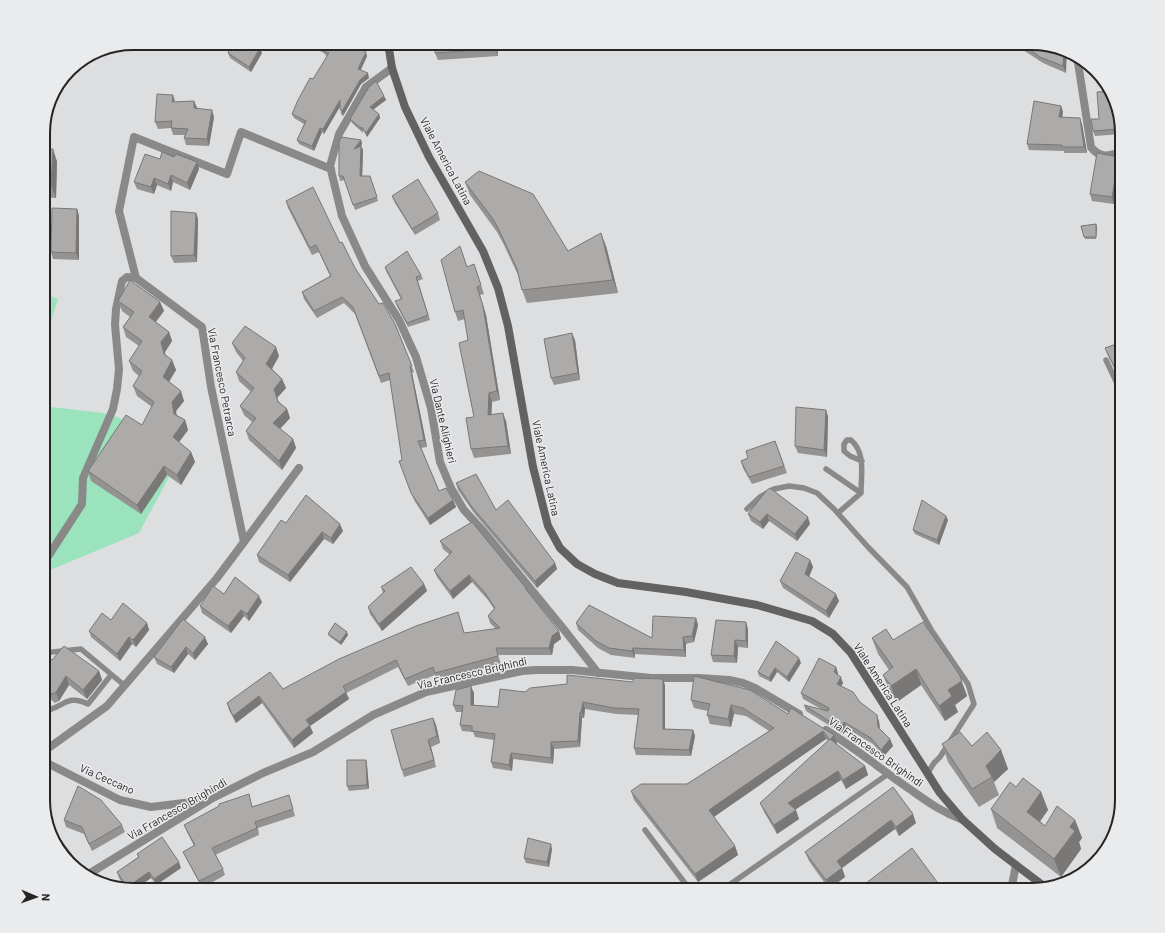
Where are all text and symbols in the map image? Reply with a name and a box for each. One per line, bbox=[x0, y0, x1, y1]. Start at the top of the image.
street label: Viale America Latina bbox=[418, 115, 475, 207]
street label: Via Francesco Petrarca bbox=[206, 327, 239, 437]
street label: Via Dante Alighieri bbox=[427, 377, 460, 465]
street label: Viale America Latina bbox=[530, 419, 563, 517]
street label: Viale America Latina bbox=[851, 640, 915, 729]
street label: Via Francesco Brighindi bbox=[416, 654, 528, 691]
street label: Via Francesco Brighindi bbox=[827, 714, 926, 789]
street label: Via Ceccano bbox=[78, 761, 137, 796]
street label: Via Francesco Brighindi bbox=[125, 775, 229, 842]
north arrow bbox=[16, 877, 56, 917]
text: N bbox=[40, 893, 53, 901]

